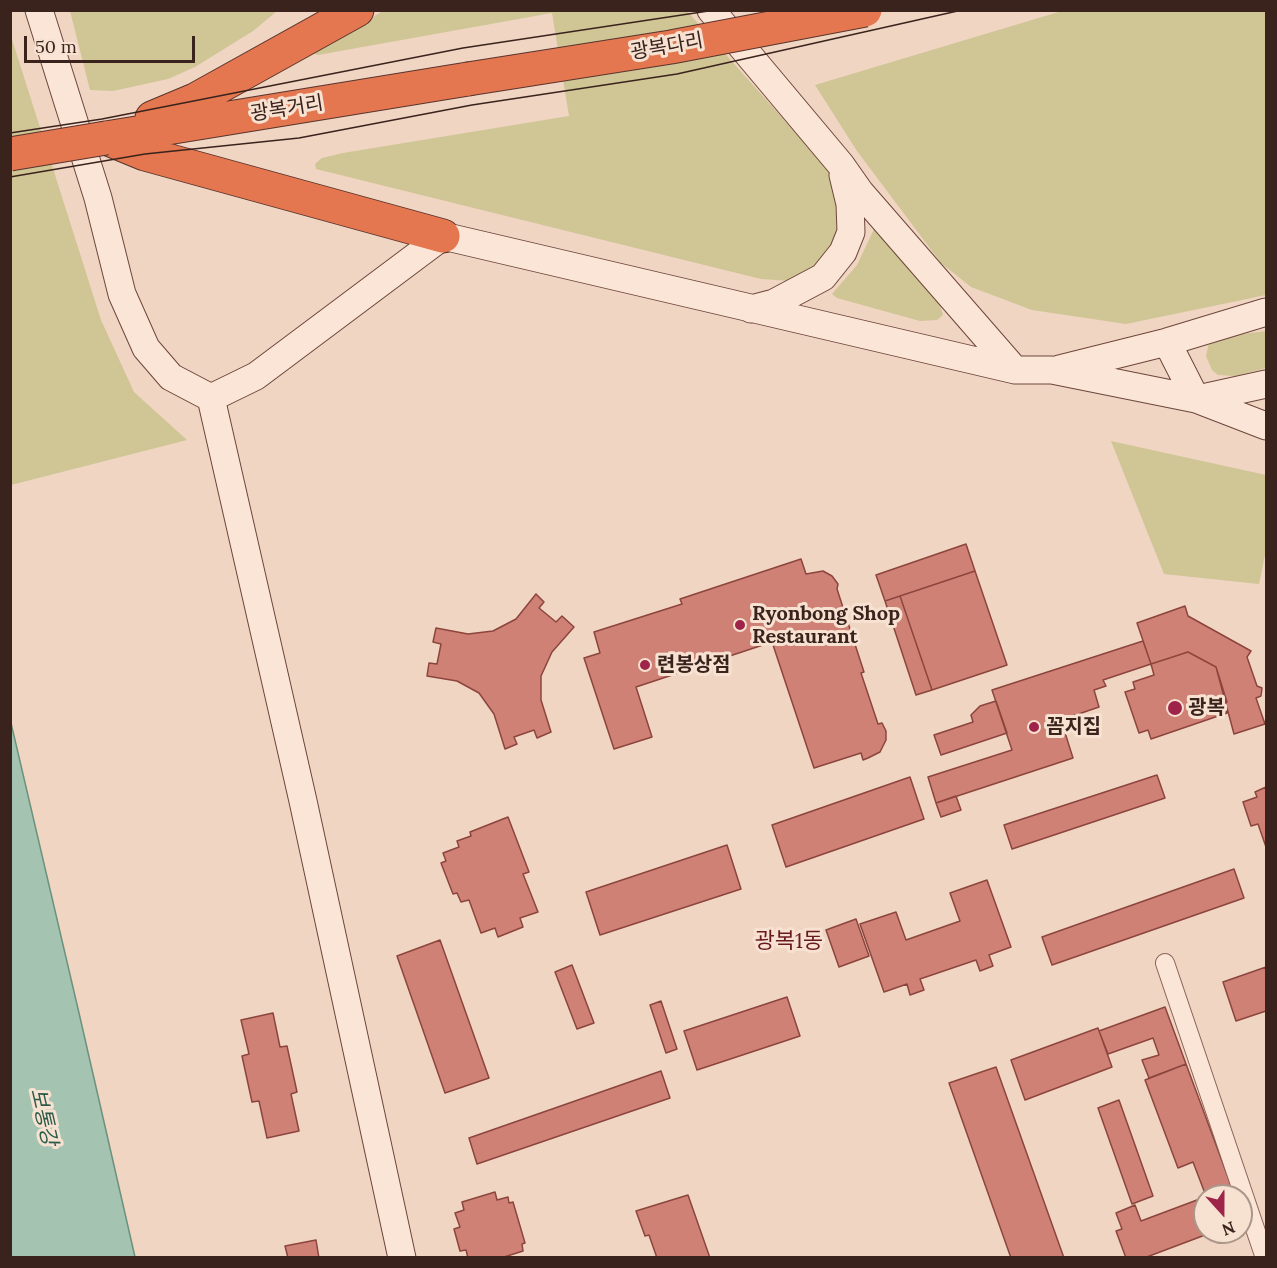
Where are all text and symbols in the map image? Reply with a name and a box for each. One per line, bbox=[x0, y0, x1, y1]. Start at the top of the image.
scale bar bbox=[27, 24, 198, 62]
street label: 광복다리 bbox=[629, 29, 705, 65]
text: 50 m bbox=[35, 35, 77, 58]
street label: 광복거리 bbox=[249, 91, 325, 127]
place label: Ryonbong Shop Restaurant bbox=[752, 602, 900, 649]
marker: Ryonbong Shop Restaurant bbox=[733, 618, 747, 632]
place label: 련봉상점 bbox=[657, 653, 731, 677]
marker: 련봉상점 bbox=[638, 658, 652, 672]
place label: 광복 bbox=[1188, 696, 1225, 720]
marker: 광복 bbox=[1166, 699, 1184, 717]
place label: 꼼지집 bbox=[1046, 715, 1101, 739]
marker: 꼼지집 bbox=[1027, 720, 1041, 734]
district label: 광복1동 bbox=[755, 929, 823, 955]
water label: 보통강 bbox=[24, 1086, 62, 1148]
north arrow bbox=[1193, 1184, 1253, 1244]
text: N bbox=[1219, 1217, 1238, 1240]

